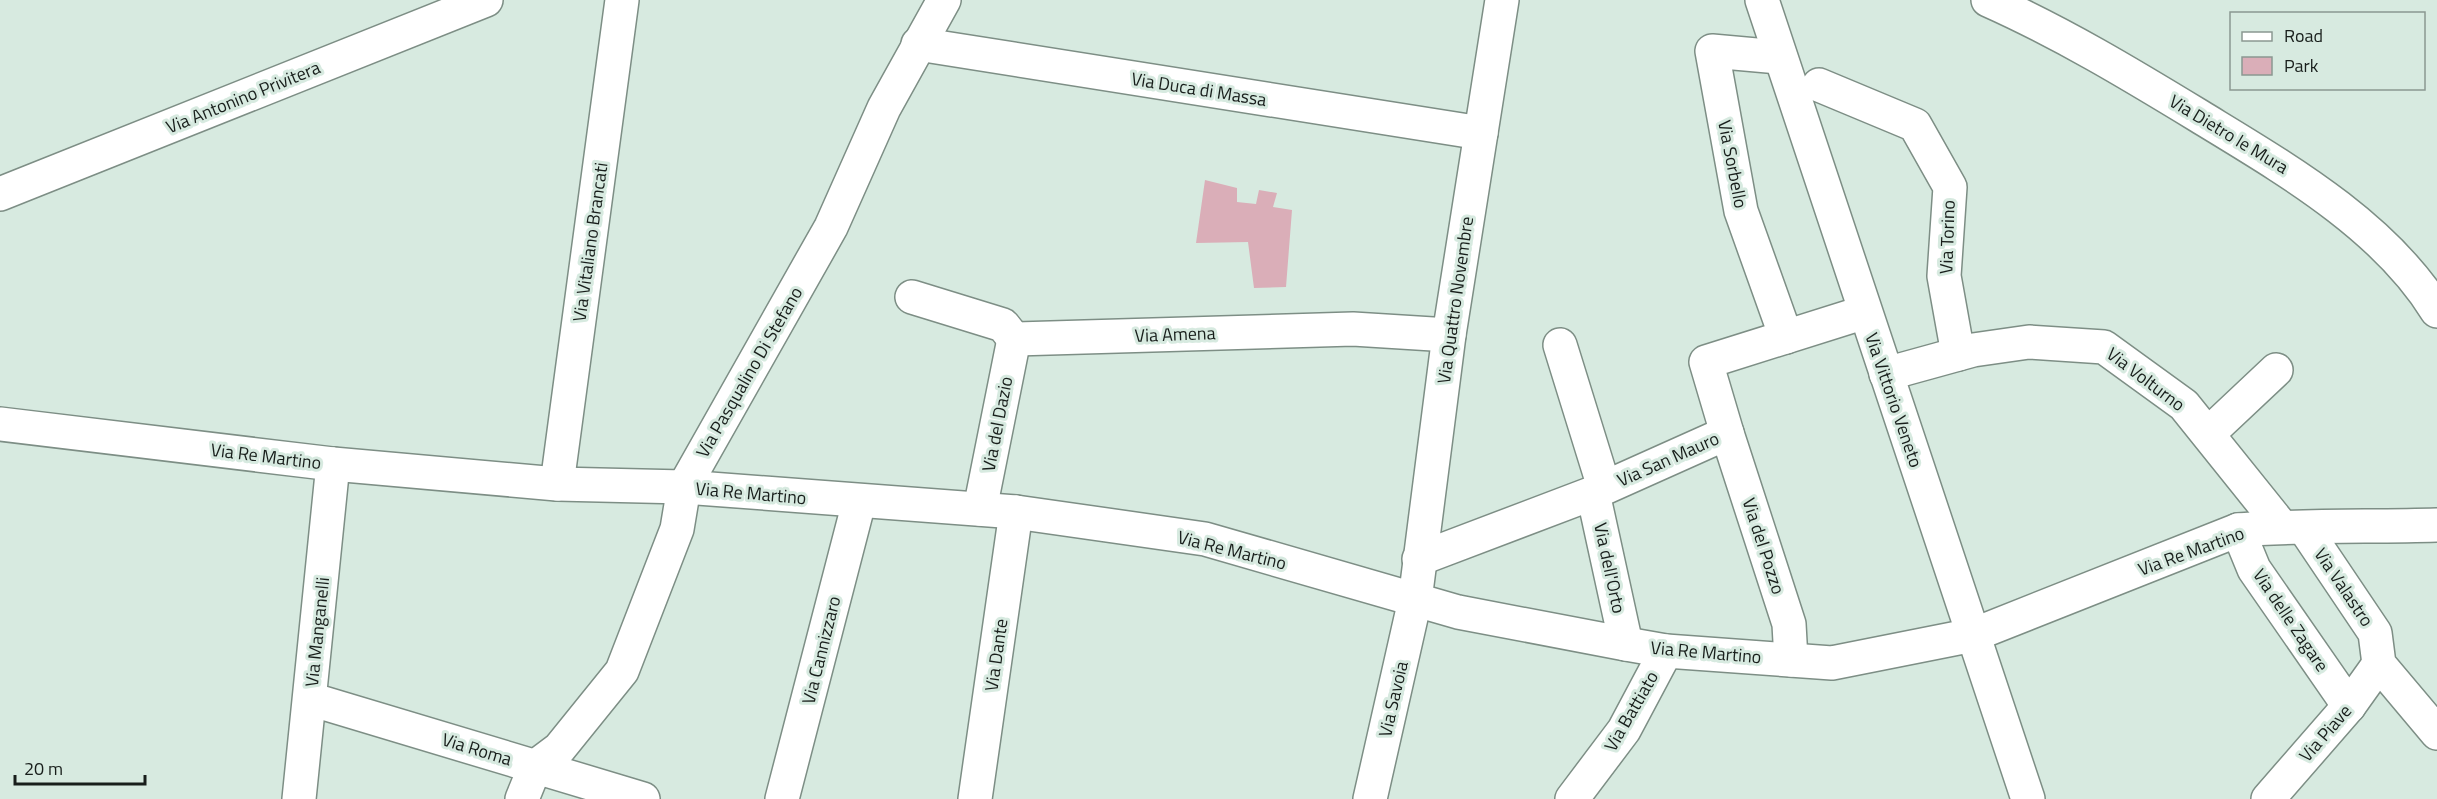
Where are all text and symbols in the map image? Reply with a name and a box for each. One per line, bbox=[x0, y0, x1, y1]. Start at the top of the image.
legend bbox=[2230, 12, 2425, 90]
text: Road bbox=[2284, 22, 2323, 49]
text: Park bbox=[2284, 52, 2319, 79]
street label: Via Antonino Privitera bbox=[162, 54, 324, 140]
street label: Via Duca di Massa bbox=[1129, 65, 1269, 113]
street label: Via Dietro le Mura bbox=[2164, 88, 2294, 180]
street label: Via Sorbello bbox=[1711, 118, 1755, 210]
street label: Via Vitaliano Brancati bbox=[565, 161, 615, 323]
street label: Via Torino bbox=[1932, 200, 1962, 274]
street label: Via Quattro Novembre bbox=[1430, 215, 1480, 385]
street label: Via Pasqualino Di Stefano bbox=[689, 282, 809, 462]
street label: Via Amena bbox=[1134, 319, 1216, 349]
street label: Via Vittorio Veneto bbox=[1858, 329, 1930, 471]
street label: Via Volturno bbox=[2101, 340, 2191, 418]
street label: Via del Dazio bbox=[975, 374, 1019, 474]
street label: Via San Mauro bbox=[1613, 424, 1723, 494]
street label: Via Re Martino bbox=[209, 436, 323, 476]
street label: Via Re Martino bbox=[694, 475, 808, 511]
street label: Via del Pozzo bbox=[1736, 494, 1792, 598]
street label: Via Re Martino bbox=[2134, 519, 2248, 583]
street label: Via dell'Orto bbox=[1587, 520, 1633, 616]
street label: Via Re Martino bbox=[1175, 523, 1289, 577]
street label: Via Valastro bbox=[2308, 542, 2380, 632]
street label: Via delle Zagare bbox=[2246, 563, 2336, 677]
street label: Via Manganelli bbox=[298, 576, 336, 688]
street label: Via Cannizzaro bbox=[795, 593, 847, 707]
street label: Via Dante bbox=[978, 617, 1014, 693]
street label: Via Re Martino bbox=[1649, 634, 1763, 670]
street label: Via Savoia bbox=[1371, 658, 1415, 740]
street label: Via Battiato bbox=[1597, 666, 1665, 756]
street label: Via Piave bbox=[2292, 698, 2358, 768]
street label: Via Roma bbox=[439, 726, 515, 772]
scale bar bbox=[15, 748, 146, 786]
text: 20 m bbox=[24, 755, 63, 782]

